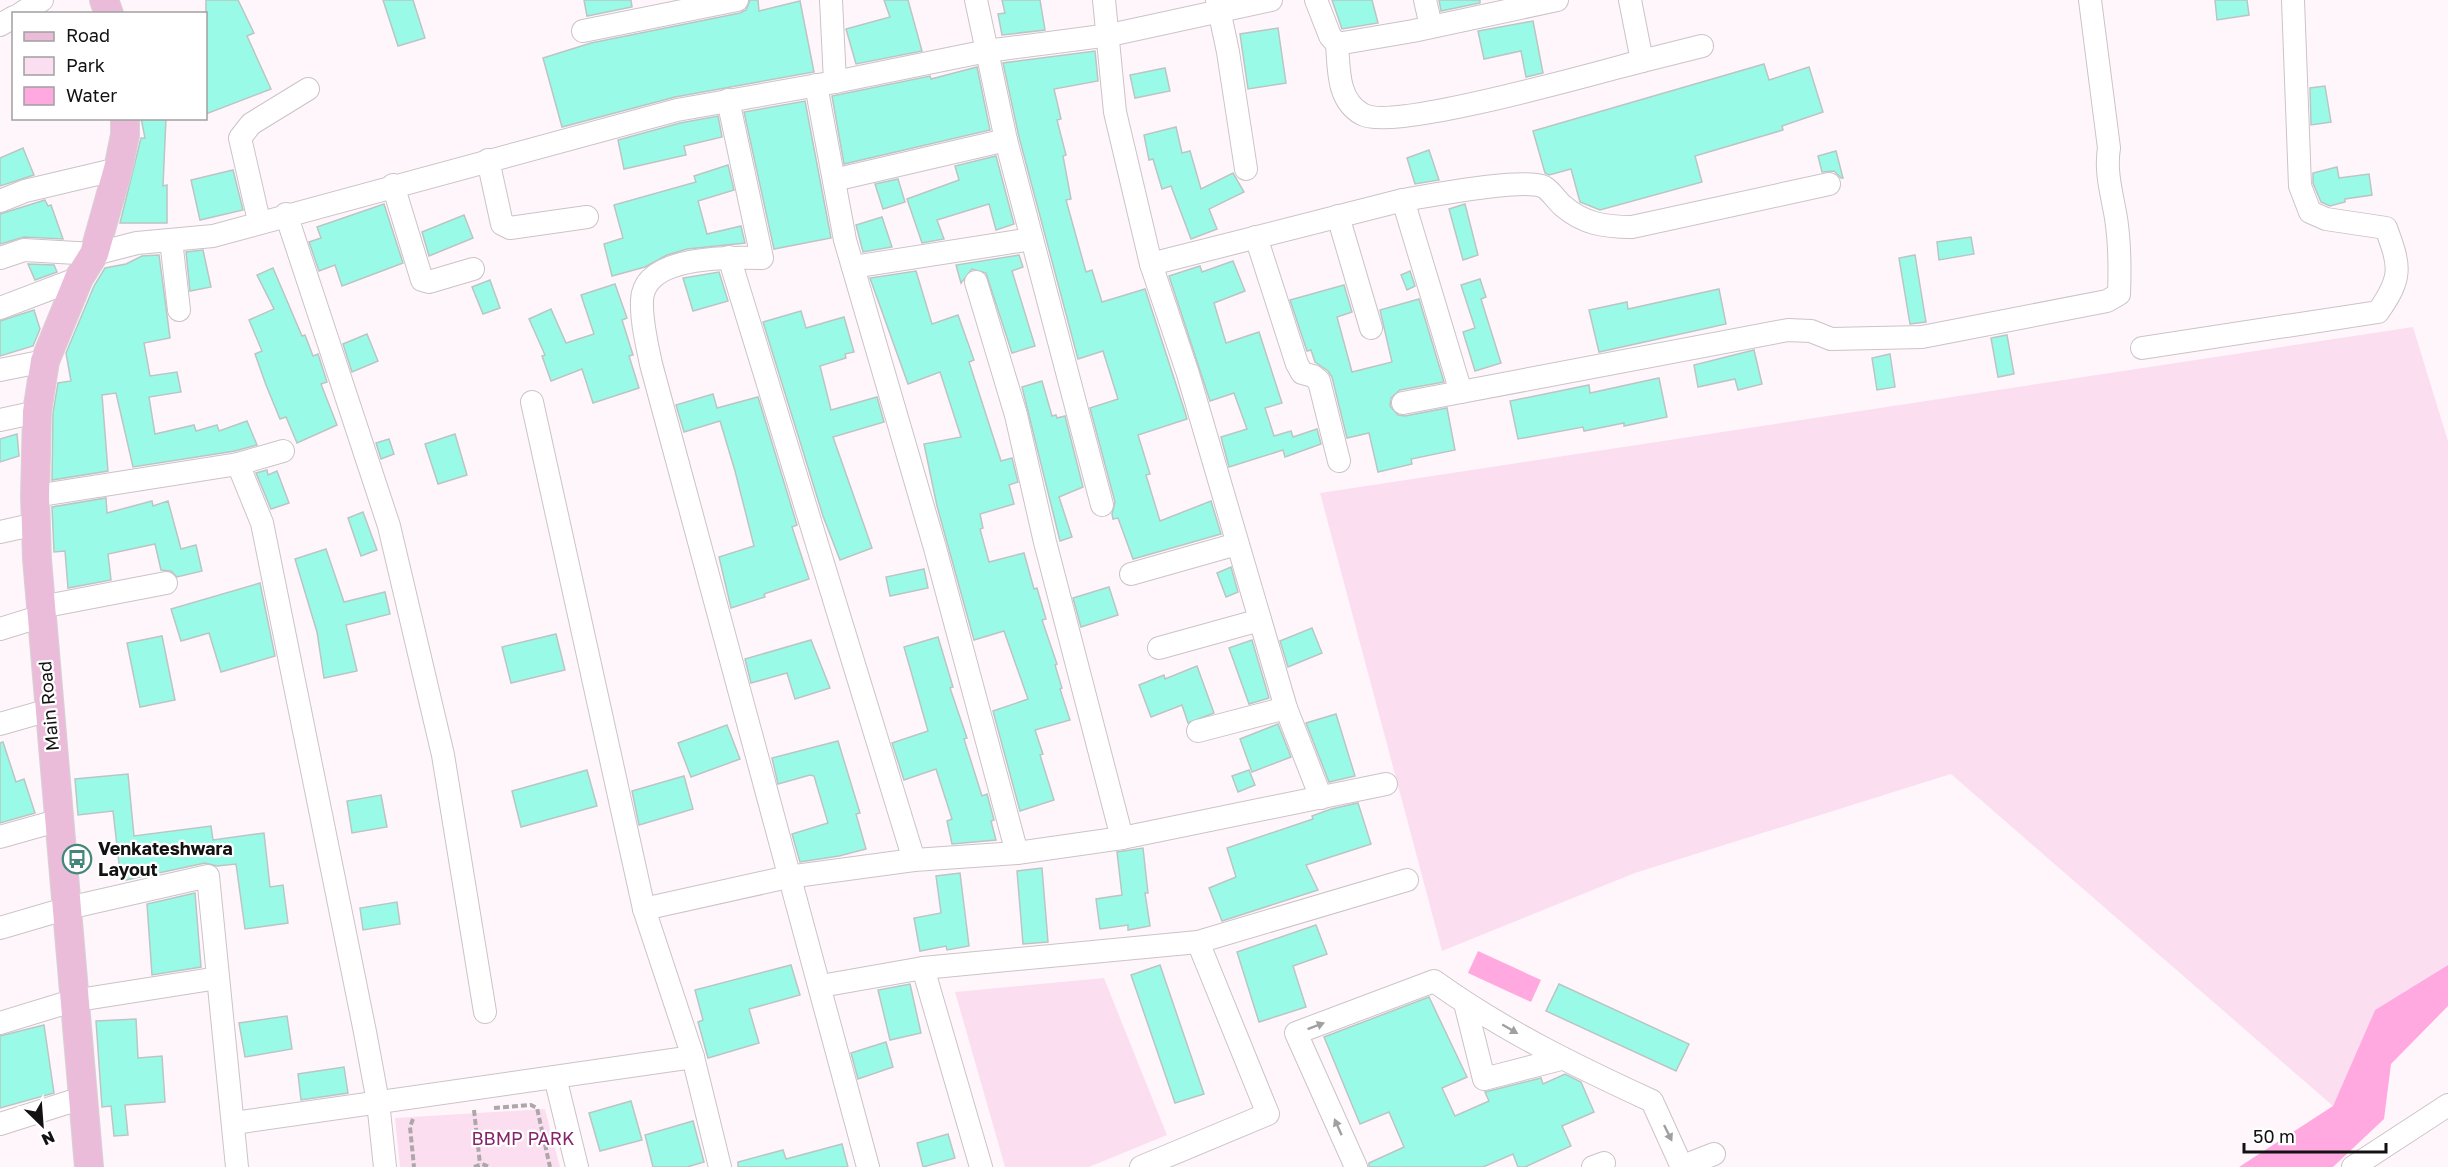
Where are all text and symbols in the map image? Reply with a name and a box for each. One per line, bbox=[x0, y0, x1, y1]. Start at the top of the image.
legend bbox=[12, 12, 207, 120]
text: Road bbox=[66, 24, 110, 46]
text: Park bbox=[66, 54, 105, 76]
text: Water bbox=[66, 84, 117, 106]
street label: Main Road bbox=[33, 660, 63, 752]
place label: Venkateshwara Layout bbox=[98, 837, 233, 880]
bus stop icon: Venkateshwara Layout bbox=[61, 843, 93, 875]
one-way arrow bbox=[1307, 1021, 1325, 1030]
one-way arrow bbox=[1501, 1024, 1518, 1034]
north arrow bbox=[12, 1095, 72, 1155]
scale bar bbox=[2244, 1116, 2386, 1154]
one-way arrow bbox=[1333, 1118, 1342, 1135]
one-way arrow bbox=[1663, 1124, 1672, 1141]
text: 50 m bbox=[2253, 1125, 2295, 1147]
text: N bbox=[39, 1127, 58, 1150]
park label: BBMP PARK bbox=[472, 1127, 574, 1149]

